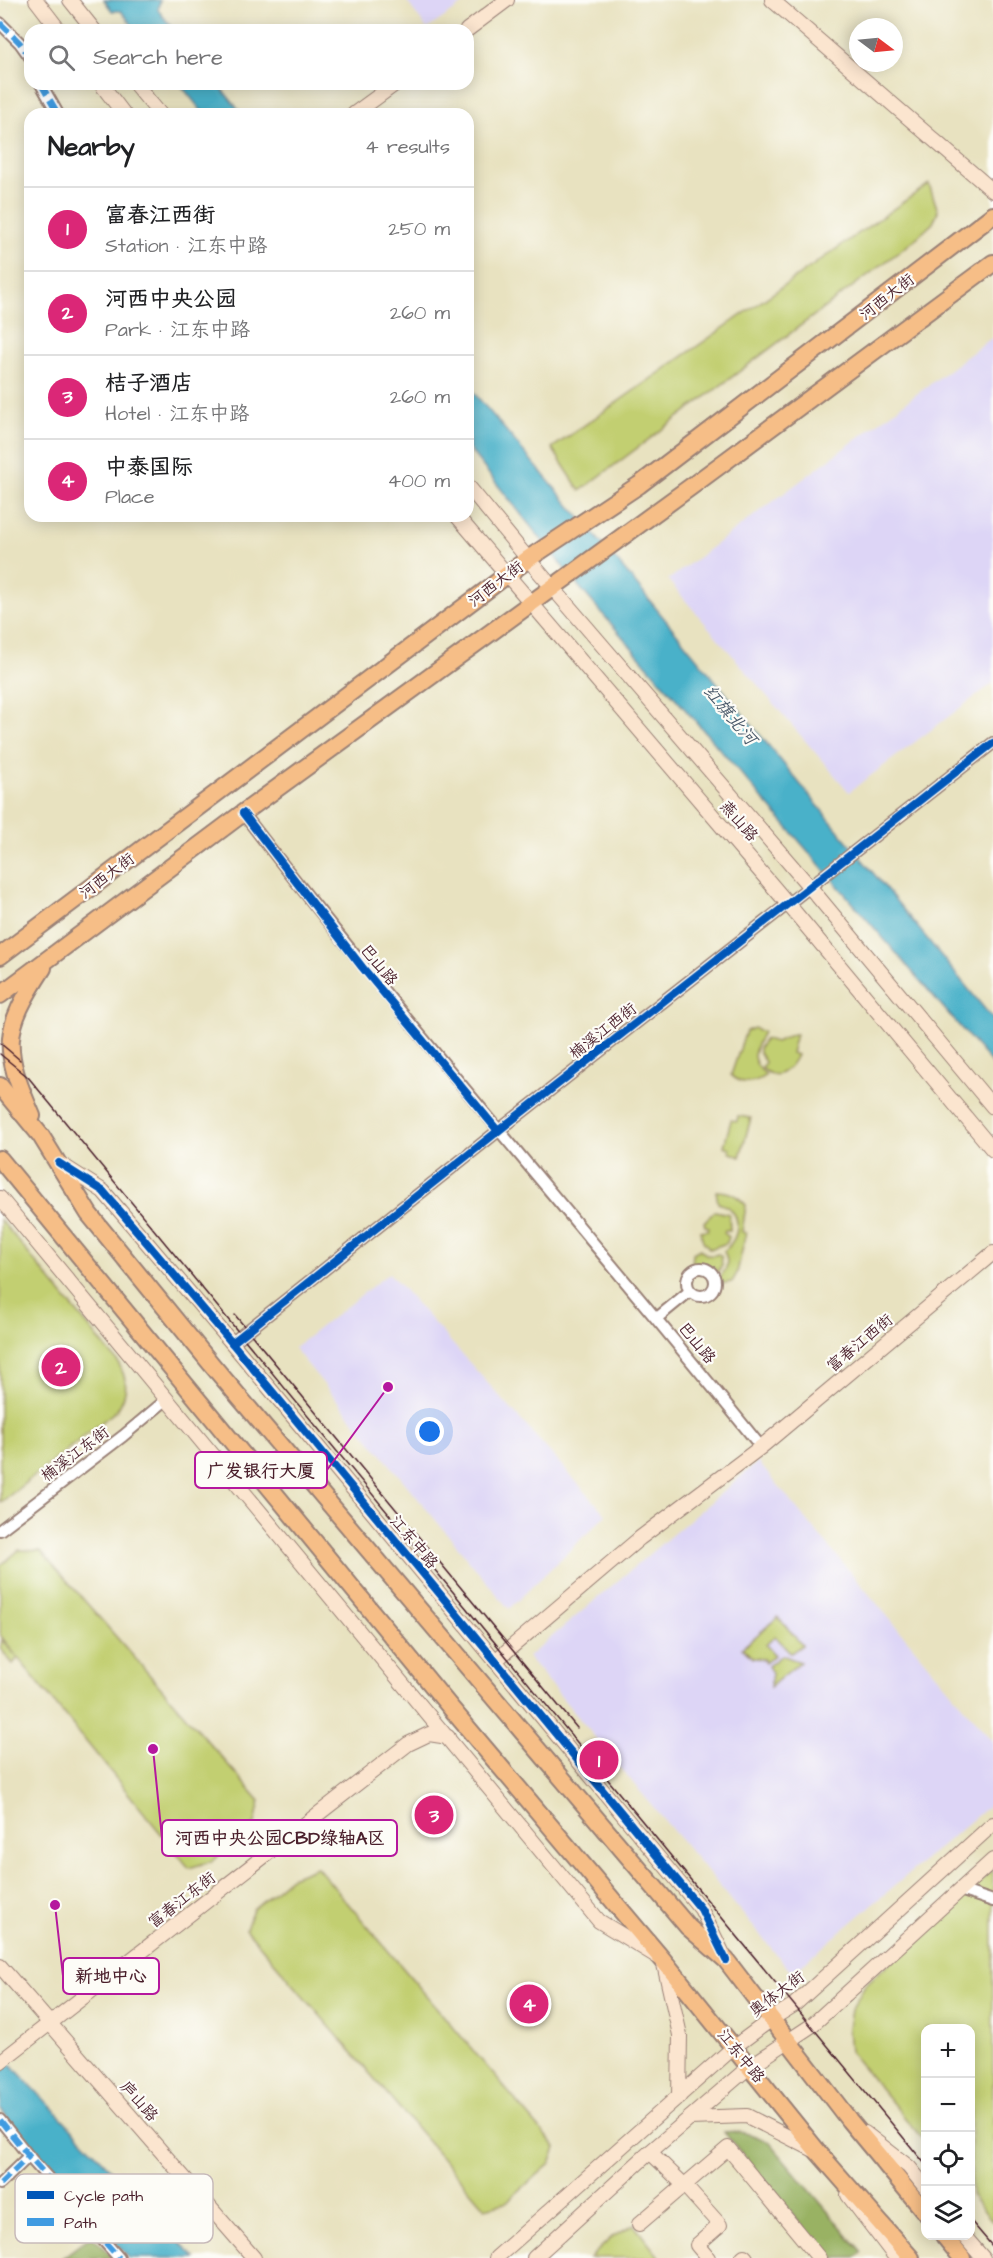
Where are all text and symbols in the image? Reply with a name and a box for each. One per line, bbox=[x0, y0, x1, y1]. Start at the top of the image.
north arrow bbox=[849, 18, 903, 72]
search box bbox=[24, 24, 474, 90]
icon: search bbox=[45, 41, 78, 74]
text: Search here bbox=[93, 42, 223, 73]
text: Nearby bbox=[48, 129, 135, 165]
text: 4 results bbox=[365, 133, 450, 161]
text: 富春江西街 bbox=[105, 200, 215, 231]
text: 1 bbox=[66, 215, 69, 243]
text: 250 m bbox=[388, 215, 450, 243]
text: Station · 江东中路 bbox=[105, 232, 267, 260]
street label: 河西大街 bbox=[855, 269, 919, 325]
text: 河西中央公园 bbox=[105, 284, 237, 315]
text: 2 bbox=[62, 299, 73, 327]
text: 260 m bbox=[390, 299, 450, 327]
text: Park · 江东中路 bbox=[105, 316, 250, 344]
text: 桔子酒店 bbox=[105, 368, 193, 399]
text: 3 bbox=[62, 383, 73, 411]
text: 260 m bbox=[390, 383, 450, 411]
text: Hotel · 江东中路 bbox=[105, 400, 249, 428]
text: 中泰国际 bbox=[105, 452, 193, 483]
text: 4 bbox=[61, 467, 74, 495]
text: 400 m bbox=[388, 467, 450, 495]
text: Place bbox=[105, 483, 155, 511]
street label: 河西大街 bbox=[464, 556, 528, 612]
water label: 红旗北河 bbox=[697, 679, 765, 753]
street label: 燕山路 bbox=[715, 796, 763, 846]
street label: 河西大街 bbox=[75, 848, 139, 904]
street label: 巴山路 bbox=[355, 939, 403, 991]
street label: 楠溪江西街 bbox=[565, 998, 641, 1064]
street label: 富春江西街 bbox=[822, 1309, 898, 1377]
street label: 巴山路 bbox=[673, 1317, 721, 1369]
pin: 2 bbox=[42, 1344, 80, 1390]
your location bbox=[415, 1417, 444, 1446]
street label: 楠溪江东街 bbox=[36, 1421, 114, 1487]
callout: 广发银行大厦 bbox=[195, 1452, 327, 1488]
text: 广发银行大厦 bbox=[207, 1459, 315, 1484]
street label: 江东中路 bbox=[385, 1510, 443, 1574]
pin: 1 bbox=[580, 1738, 618, 1782]
pin: 3 bbox=[414, 1792, 454, 1838]
callout: 河西中央公园CBD绿轴A区 bbox=[162, 1820, 397, 1856]
text: 河西中央公园CBD绿轴A区 bbox=[175, 1826, 385, 1851]
street label: 富春江东街 bbox=[144, 1867, 220, 1933]
callout: 新地中心 bbox=[63, 1958, 159, 1994]
text: 新地中心 bbox=[75, 1964, 147, 1989]
street label: 奥体大街 bbox=[745, 1966, 809, 2022]
pin: 4 bbox=[510, 1982, 548, 2026]
street label: 江东中路 bbox=[712, 2024, 770, 2088]
map controls bbox=[921, 2024, 975, 2240]
button: + bbox=[921, 2024, 975, 2078]
street label: 庐山路 bbox=[115, 2076, 163, 2126]
button: − bbox=[921, 2078, 975, 2132]
button: locate bbox=[921, 2132, 975, 2186]
legend bbox=[15, 2174, 213, 2243]
text: Cycle path bbox=[64, 2185, 143, 2208]
button: layers bbox=[921, 2186, 975, 2240]
text: Path bbox=[64, 2212, 97, 2234]

